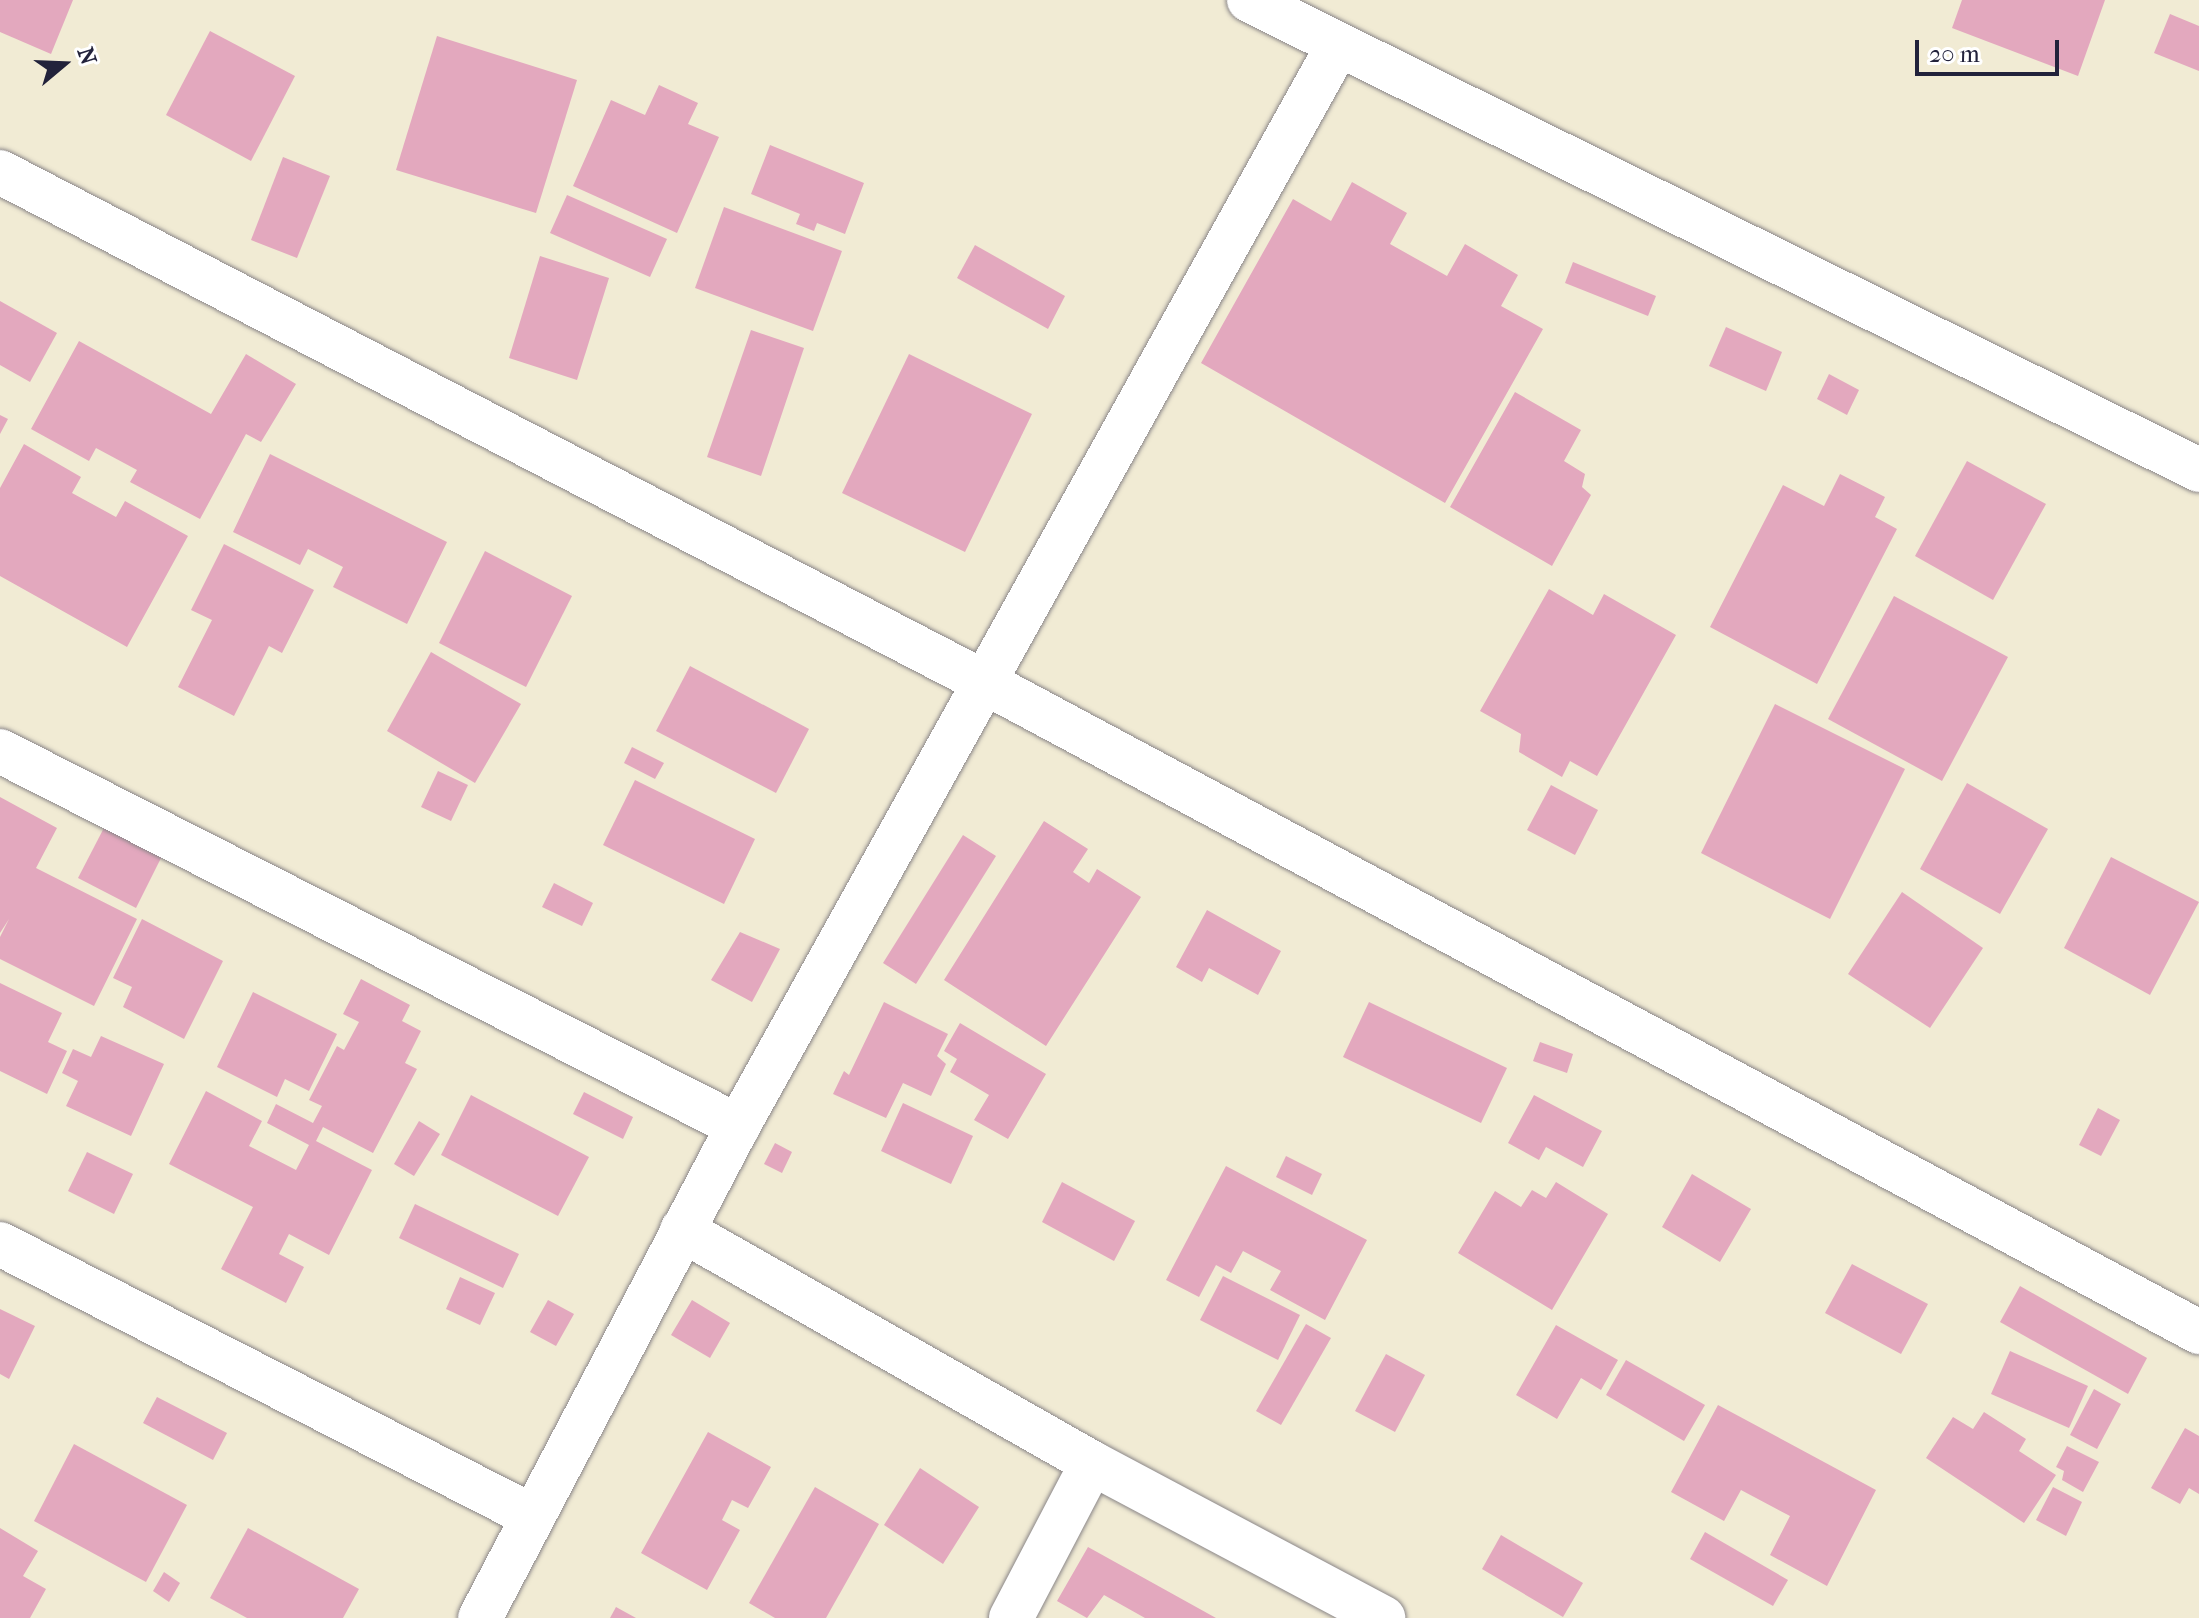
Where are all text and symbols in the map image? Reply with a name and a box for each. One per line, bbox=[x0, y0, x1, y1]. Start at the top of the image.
north arrow bbox=[24, 24, 104, 104]
scale bar bbox=[1919, 24, 2063, 74]
text: 20 m bbox=[1929, 40, 1980, 68]
text: N bbox=[72, 44, 102, 68]

